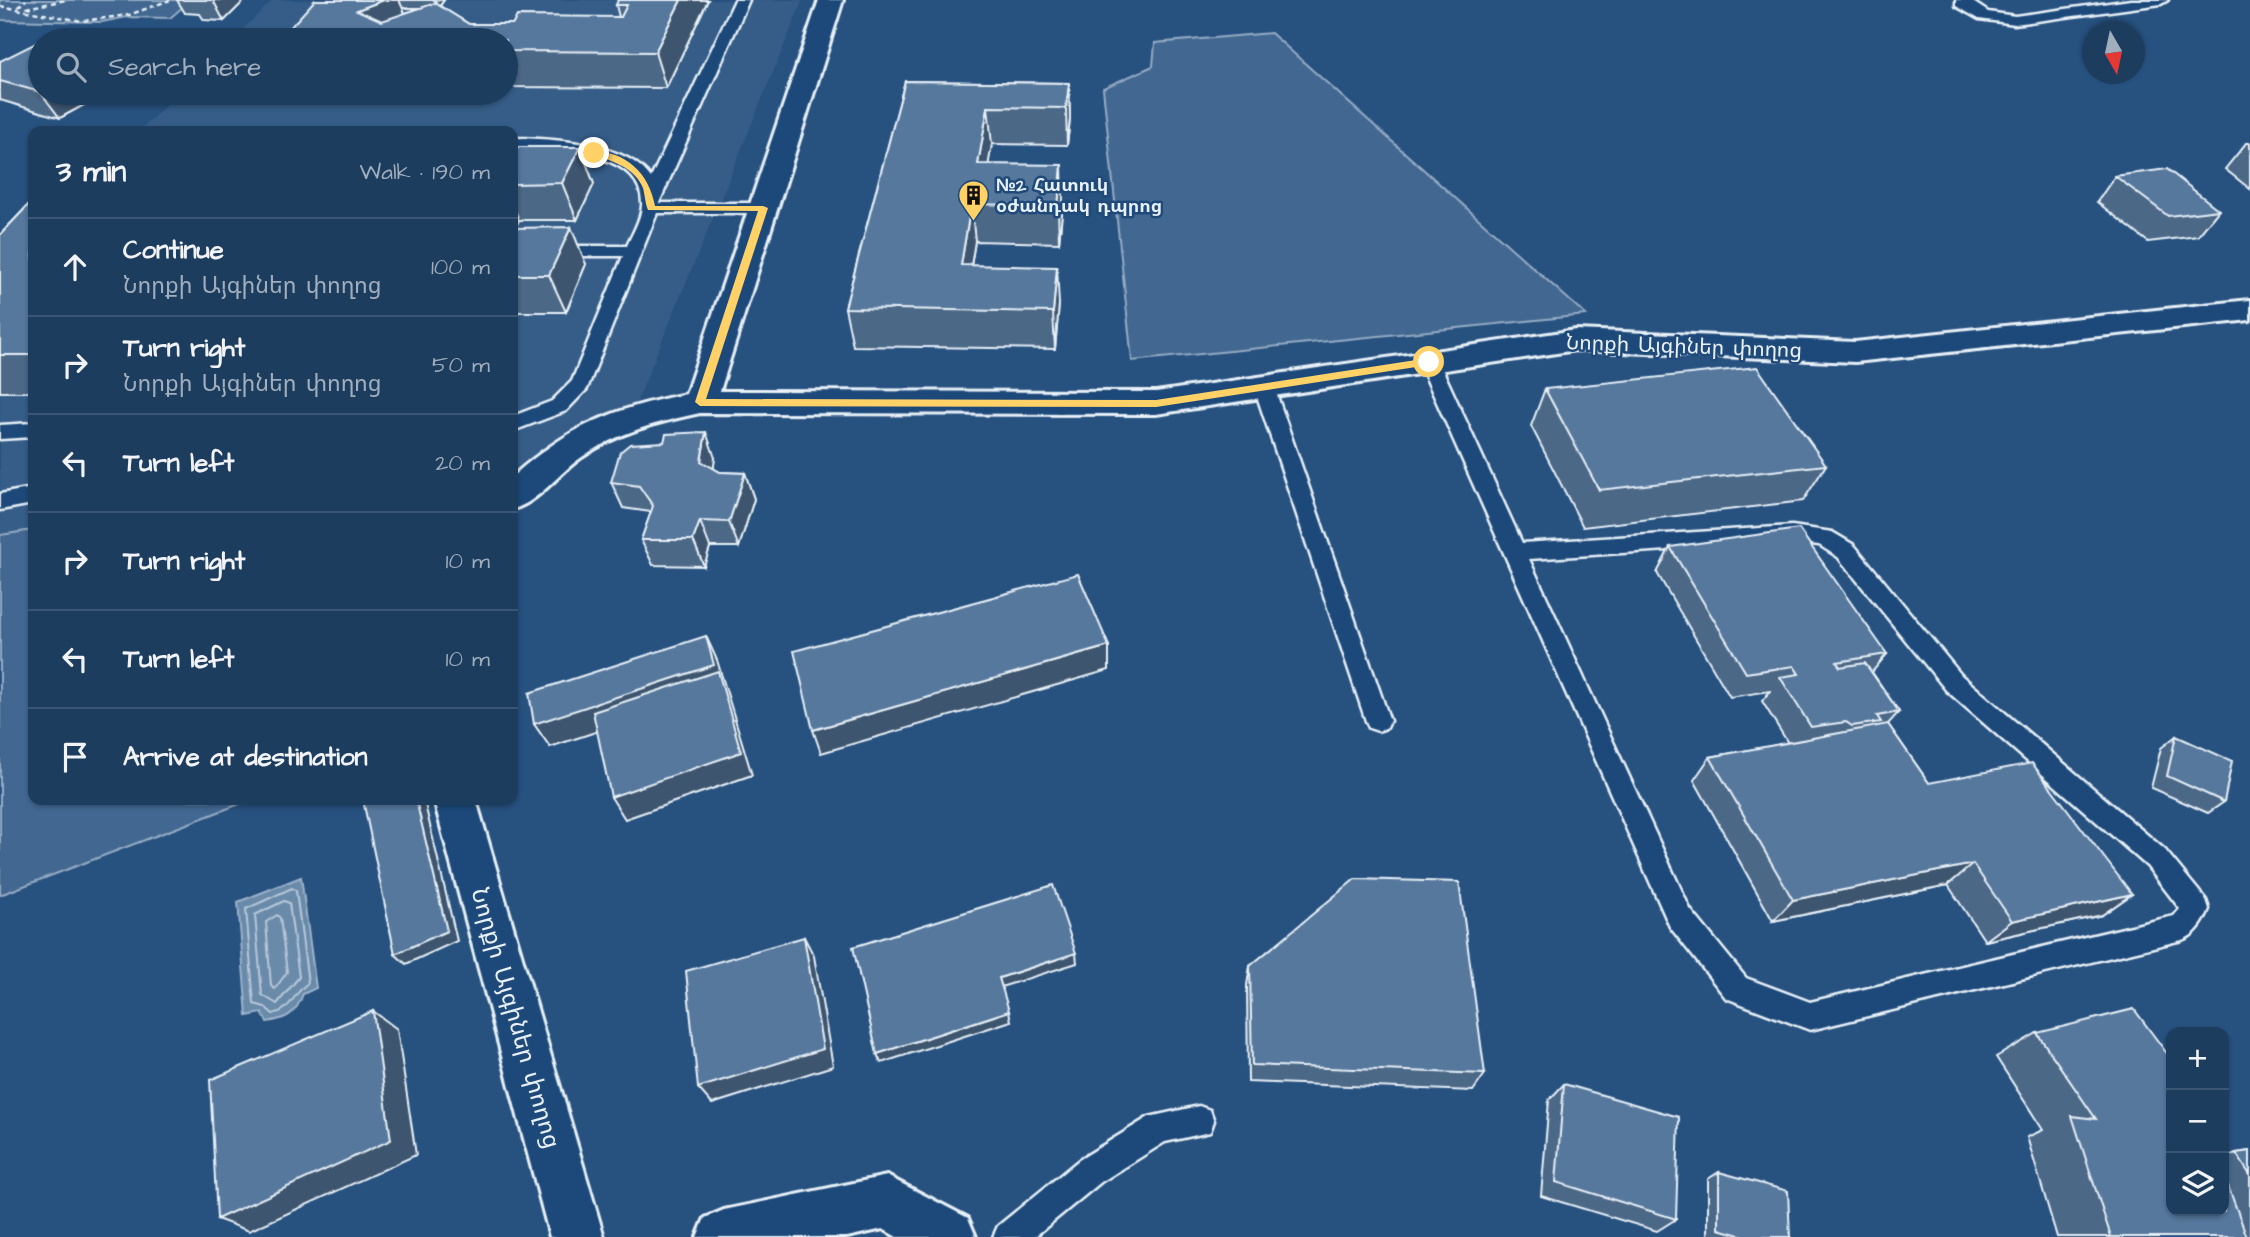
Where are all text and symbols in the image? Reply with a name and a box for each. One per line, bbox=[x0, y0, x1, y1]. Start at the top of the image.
north arrow bbox=[2082, 21, 2145, 84]
search box bbox=[28, 28, 518, 105]
icon: search bbox=[52, 48, 90, 86]
text: Search here bbox=[108, 49, 261, 85]
route end bbox=[578, 137, 609, 168]
text: 3 min bbox=[56, 151, 126, 193]
text: Walk · 190 m bbox=[360, 156, 490, 188]
place label: №2 Հատուկ օժանդակ դպրոց bbox=[996, 173, 1162, 219]
building icon: №2 Հատուկ օժանդակ դպրոց bbox=[956, 178, 990, 222]
text: Continue bbox=[123, 232, 224, 268]
icon: ahead bbox=[56, 248, 94, 286]
text: 100 m bbox=[431, 251, 490, 283]
text: Նորքի Այգիներ փողոց bbox=[123, 270, 382, 302]
street label: Նորքի Այգիներ փողոց bbox=[1566, 328, 1802, 365]
text: Turn right bbox=[123, 330, 245, 366]
icon: right bbox=[56, 346, 94, 384]
route start bbox=[1413, 346, 1444, 377]
text: 50 m bbox=[432, 349, 490, 381]
text: Նորքի Այգիներ փողոց bbox=[123, 368, 382, 400]
icon: left bbox=[56, 444, 94, 482]
text: Turn left bbox=[123, 445, 234, 481]
text: 20 m bbox=[435, 447, 490, 479]
icon: right bbox=[56, 542, 94, 580]
text: Turn right bbox=[123, 543, 245, 579]
text: 10 m bbox=[445, 545, 490, 577]
icon: left bbox=[56, 640, 94, 678]
text: Turn left bbox=[123, 641, 234, 677]
text: 10 m bbox=[445, 643, 490, 675]
icon: arrive bbox=[56, 738, 94, 776]
text: Arrive at destination bbox=[123, 739, 368, 775]
street label: Նորքի Այգիներ փողոց bbox=[462, 884, 569, 1153]
map controls bbox=[2166, 1027, 2229, 1216]
button: + bbox=[2166, 1027, 2229, 1090]
button: − bbox=[2166, 1090, 2229, 1153]
button: layers bbox=[2166, 1153, 2229, 1216]

